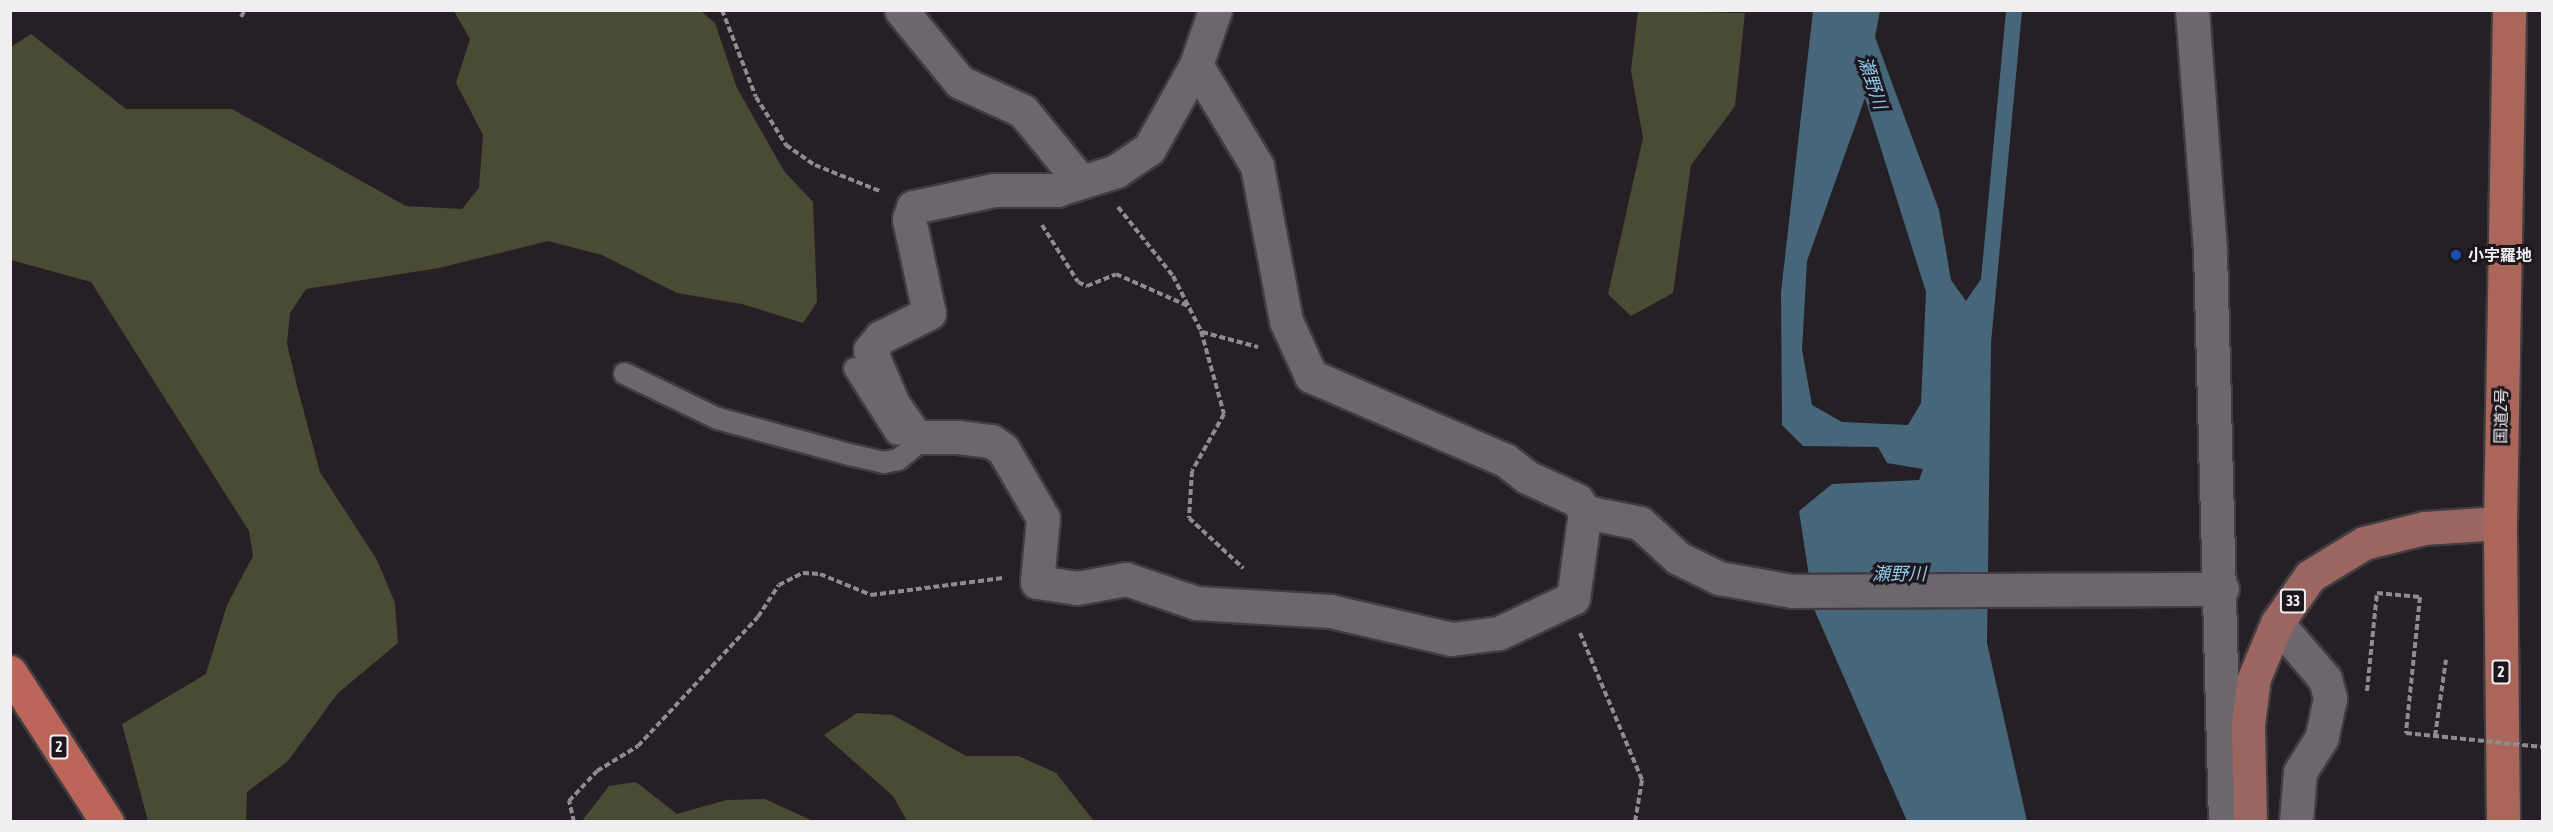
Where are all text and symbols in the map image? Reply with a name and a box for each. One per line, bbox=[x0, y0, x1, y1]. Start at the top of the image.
water label: 瀬野川 bbox=[1853, 54, 1891, 112]
place label: 小宇羅地 bbox=[2468, 245, 2532, 265]
marker: 小宇羅地 bbox=[2449, 248, 2463, 262]
street label: 国道2号 bbox=[2491, 388, 2511, 444]
water label: 瀬野川 bbox=[1872, 563, 1926, 585]
road number: 33 bbox=[2280, 589, 2306, 613]
road number: 2 bbox=[2490, 660, 2512, 684]
road number: 2 bbox=[48, 735, 70, 759]

